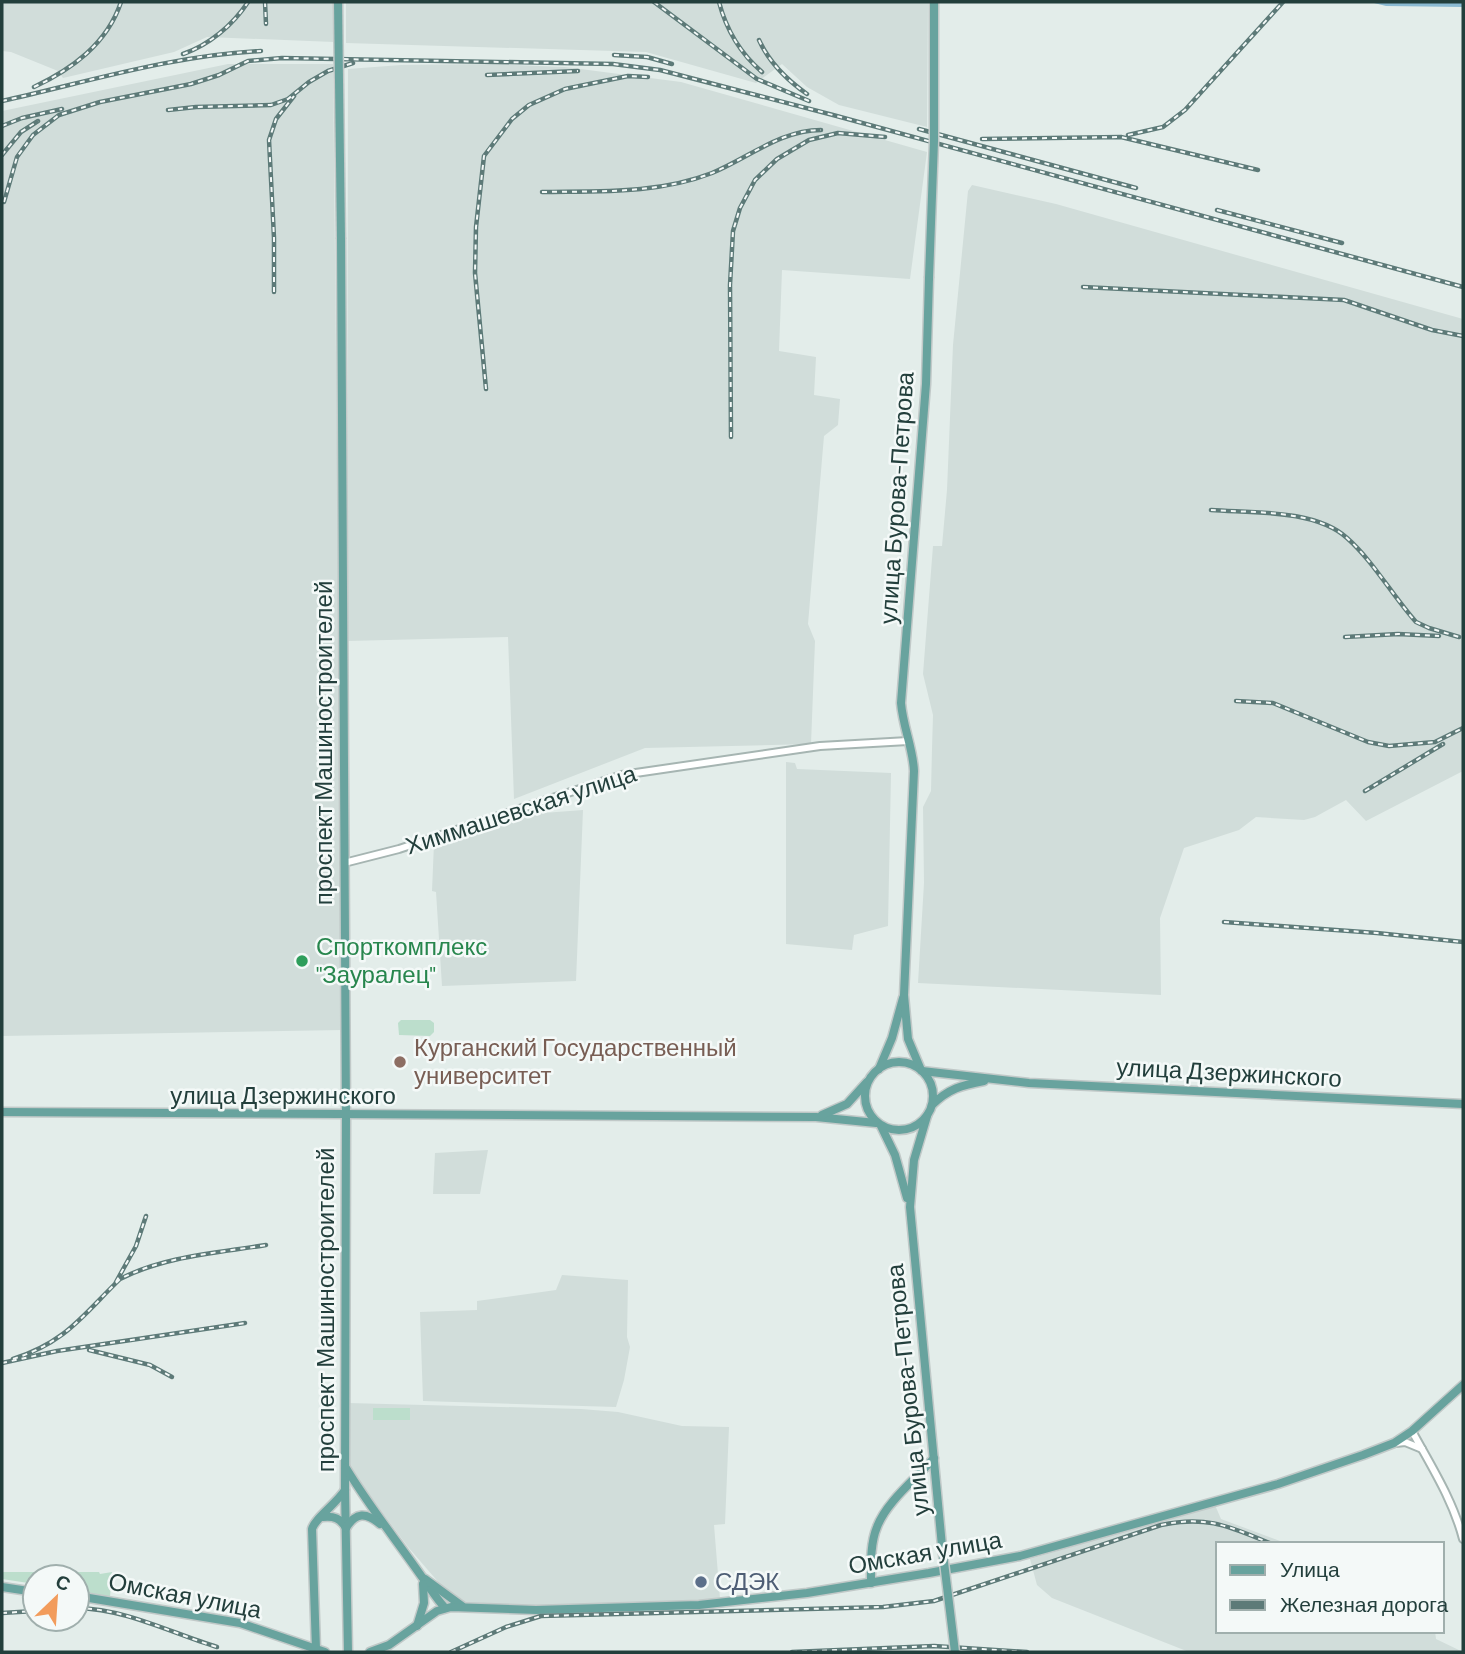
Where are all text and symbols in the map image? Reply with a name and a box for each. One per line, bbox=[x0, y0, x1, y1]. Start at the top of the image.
street label: улица Бурова-Петрова bbox=[872, 370, 919, 625]
street label: проспект Машиностроителей bbox=[308, 581, 337, 905]
street label: Химмашевская улица bbox=[401, 757, 640, 860]
place label: Спорткомплекс "Зауралец" bbox=[316, 931, 487, 988]
marker: Спорткомплекс "Зауралец" bbox=[294, 953, 310, 969]
place label: Курганский Государственный университет bbox=[414, 1032, 737, 1089]
street label: улица Дзержинского bbox=[1116, 1051, 1343, 1092]
marker: Курганский Государственный университет bbox=[392, 1054, 408, 1070]
street label: улица Дзержинского bbox=[170, 1080, 396, 1109]
street label: проспект Машиностроителей bbox=[310, 1148, 339, 1472]
street label: улица Бурова-Петрова bbox=[879, 1262, 934, 1517]
street label: Омская улица bbox=[846, 1524, 1004, 1579]
legend bbox=[1216, 1542, 1444, 1633]
text: Улица bbox=[1280, 1556, 1340, 1581]
north arrow bbox=[21, 1563, 91, 1633]
street label: Омская улица bbox=[106, 1565, 265, 1624]
place label: СДЭК bbox=[715, 1566, 779, 1595]
text: С bbox=[52, 1569, 75, 1596]
marker: СДЭК bbox=[693, 1574, 709, 1590]
text: Железная дорога bbox=[1280, 1591, 1449, 1616]

